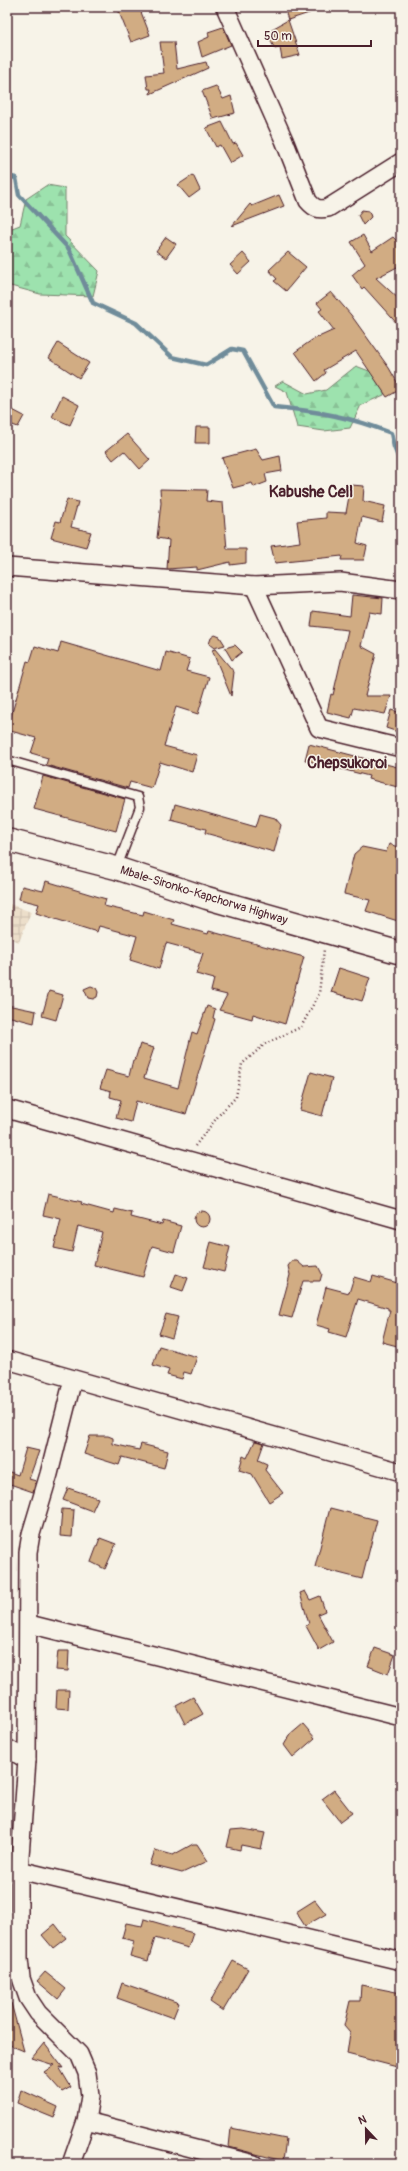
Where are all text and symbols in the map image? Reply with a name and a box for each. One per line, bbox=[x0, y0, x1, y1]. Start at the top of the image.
scale bar bbox=[258, 22, 371, 48]
text: 50 m bbox=[264, 29, 292, 44]
district label: Kabushe Cell bbox=[269, 482, 353, 502]
district label: Chepsukoroi bbox=[307, 753, 387, 773]
street label: Mbale-Sironko-Kapchorwa Highway bbox=[118, 863, 289, 928]
north arrow bbox=[346, 2109, 386, 2149]
text: N bbox=[357, 2113, 369, 2128]

